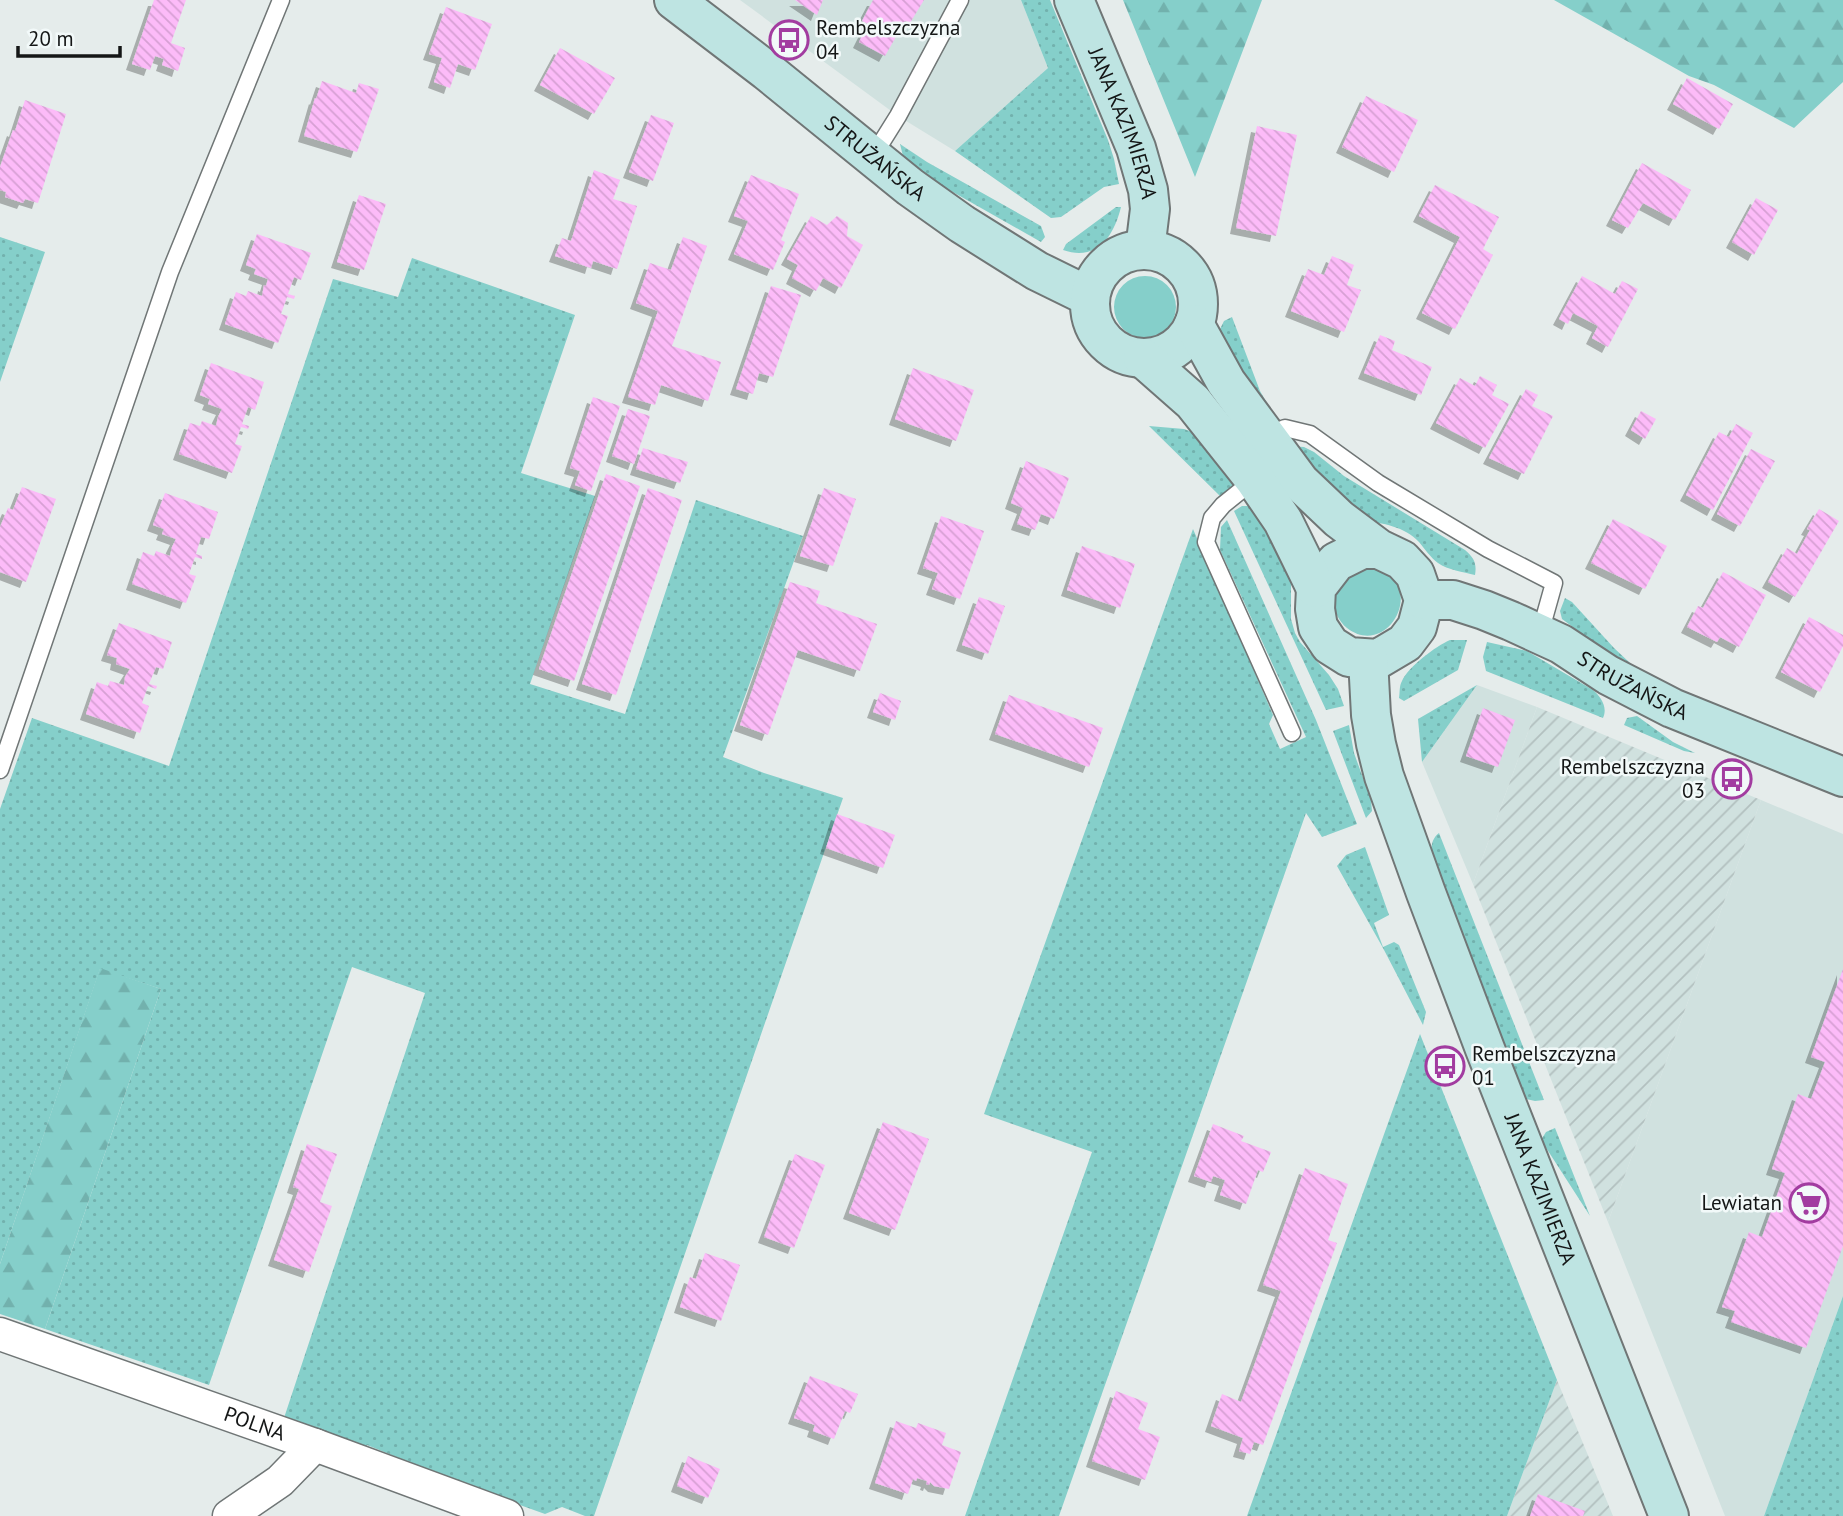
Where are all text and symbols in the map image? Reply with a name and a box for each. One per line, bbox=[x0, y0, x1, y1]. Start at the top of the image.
scale bar bbox=[18, 14, 119, 58]
place label: Rembelszczyzna 04 bbox=[816, 14, 960, 65]
bus stop icon: Rembelszczyzna 04 bbox=[768, 19, 810, 61]
text: 20 m bbox=[28, 25, 74, 52]
street label: JANA KAZIMIERZA bbox=[1082, 42, 1163, 201]
street label: STRUŻAŃSKA bbox=[819, 109, 932, 207]
street label: STRUŻAŃSKA bbox=[1572, 645, 1693, 726]
place label: Rembelszczyzna 03 bbox=[1561, 753, 1705, 804]
bus stop icon: Rembelszczyzna 03 bbox=[1711, 758, 1753, 800]
place label: Rembelszczyzna 01 bbox=[1472, 1040, 1616, 1091]
bus stop icon: Rembelszczyzna 01 bbox=[1424, 1045, 1466, 1087]
street label: JANA KAZIMIERZA bbox=[1498, 1108, 1583, 1269]
supermarket icon: Lewiatan bbox=[1788, 1182, 1830, 1224]
place label: Lewiatan bbox=[1701, 1189, 1782, 1216]
street label: POLNA bbox=[221, 1400, 290, 1447]

